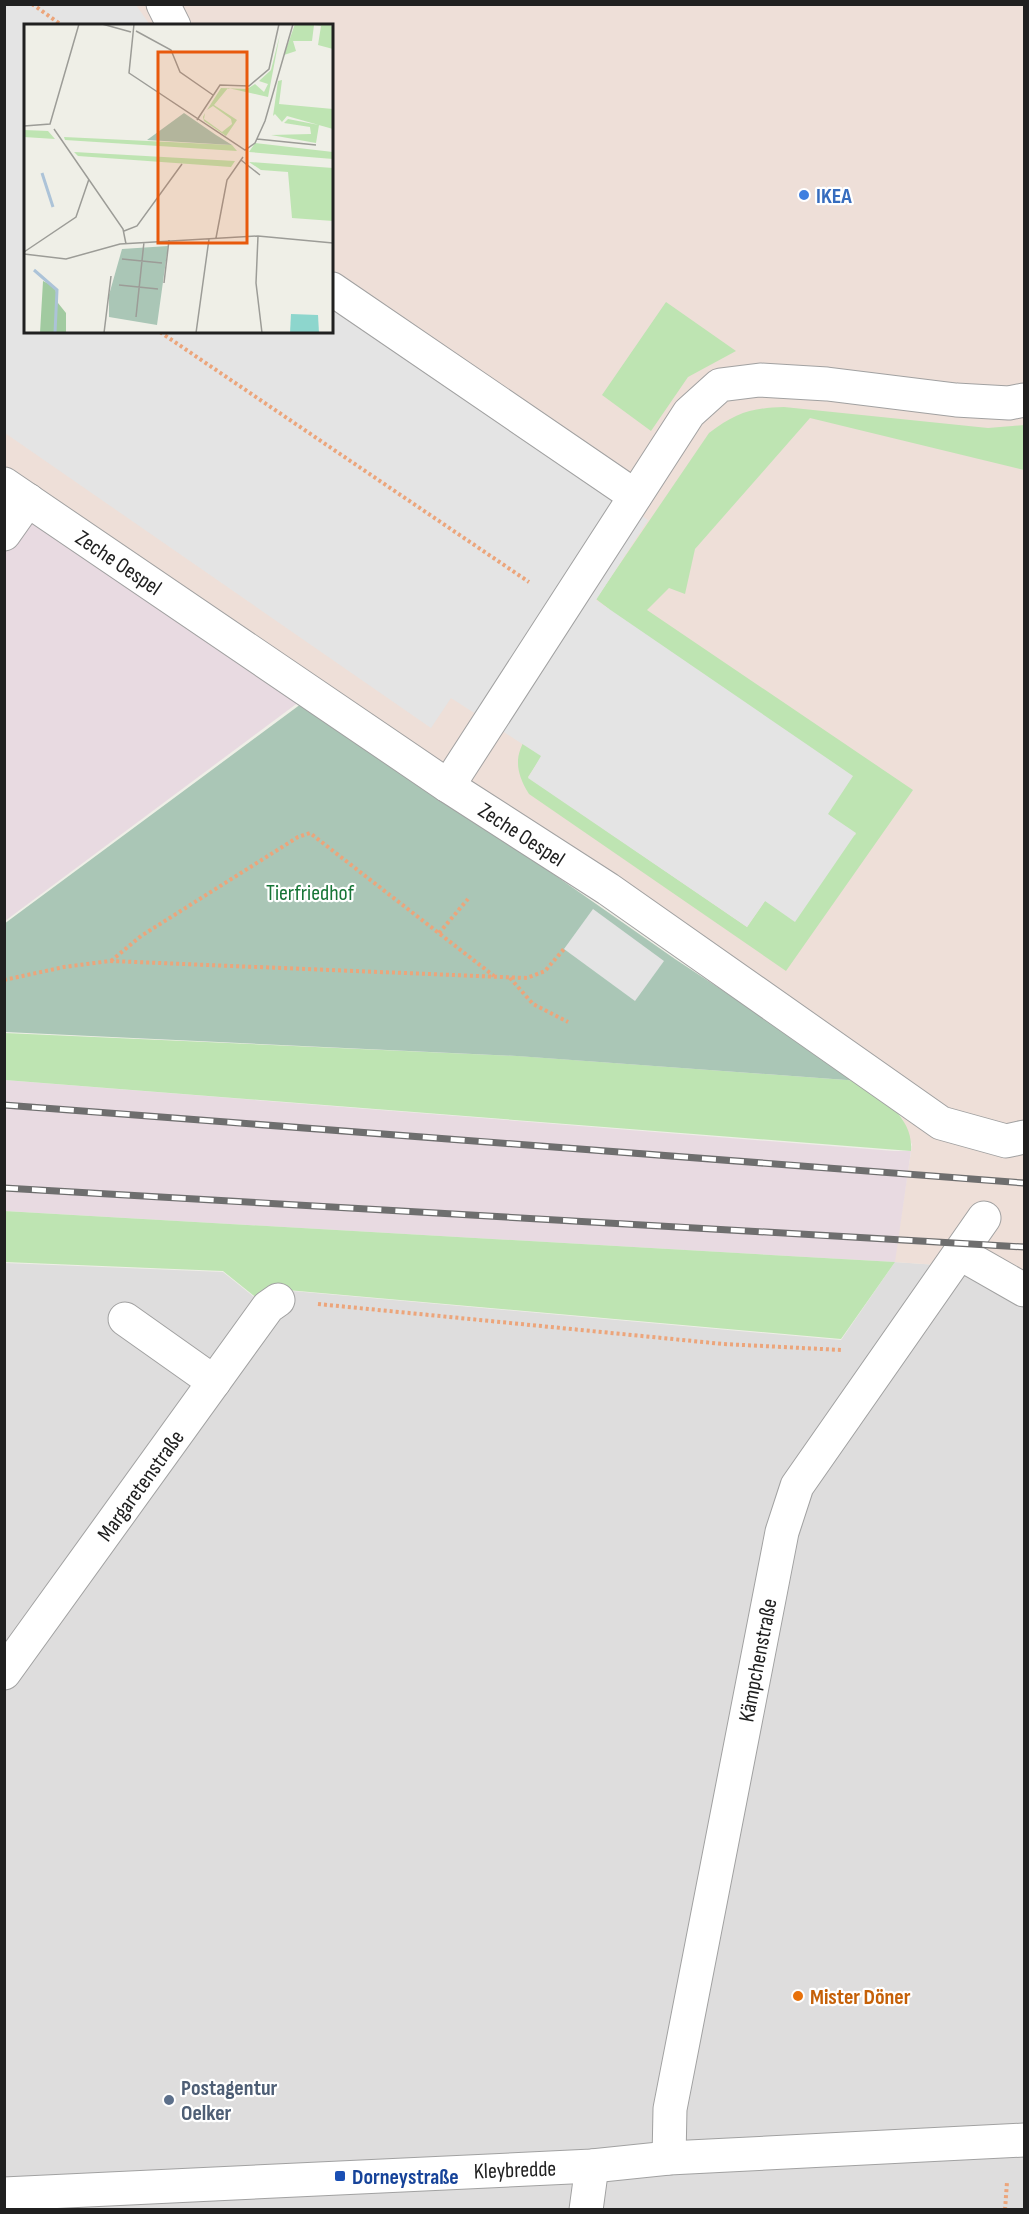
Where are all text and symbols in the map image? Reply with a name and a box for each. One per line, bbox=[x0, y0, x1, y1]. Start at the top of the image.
inset map bbox=[24, 24, 333, 333]
place label: IKEA bbox=[816, 183, 852, 210]
marker: IKEA bbox=[797, 188, 811, 202]
street label: Zeche Oespel bbox=[70, 525, 166, 602]
street label: Zeche Oespel bbox=[473, 797, 570, 873]
park label: Tierfriedhof bbox=[266, 880, 355, 907]
street label: Margaretenstraße bbox=[92, 1425, 191, 1547]
street label: Kämpchenstraße bbox=[733, 1596, 784, 1724]
place label: Mister Döner bbox=[810, 1984, 911, 2011]
marker: Mister Döner bbox=[791, 1989, 805, 2003]
place label: Postagentur Oelker bbox=[181, 2075, 278, 2127]
marker: Postagentur Oelker bbox=[162, 2093, 176, 2107]
street label: Kleybredde bbox=[473, 2156, 557, 2185]
place label: Dorneystraße bbox=[352, 2164, 459, 2191]
marker: Dorneystraße bbox=[333, 2169, 347, 2183]

